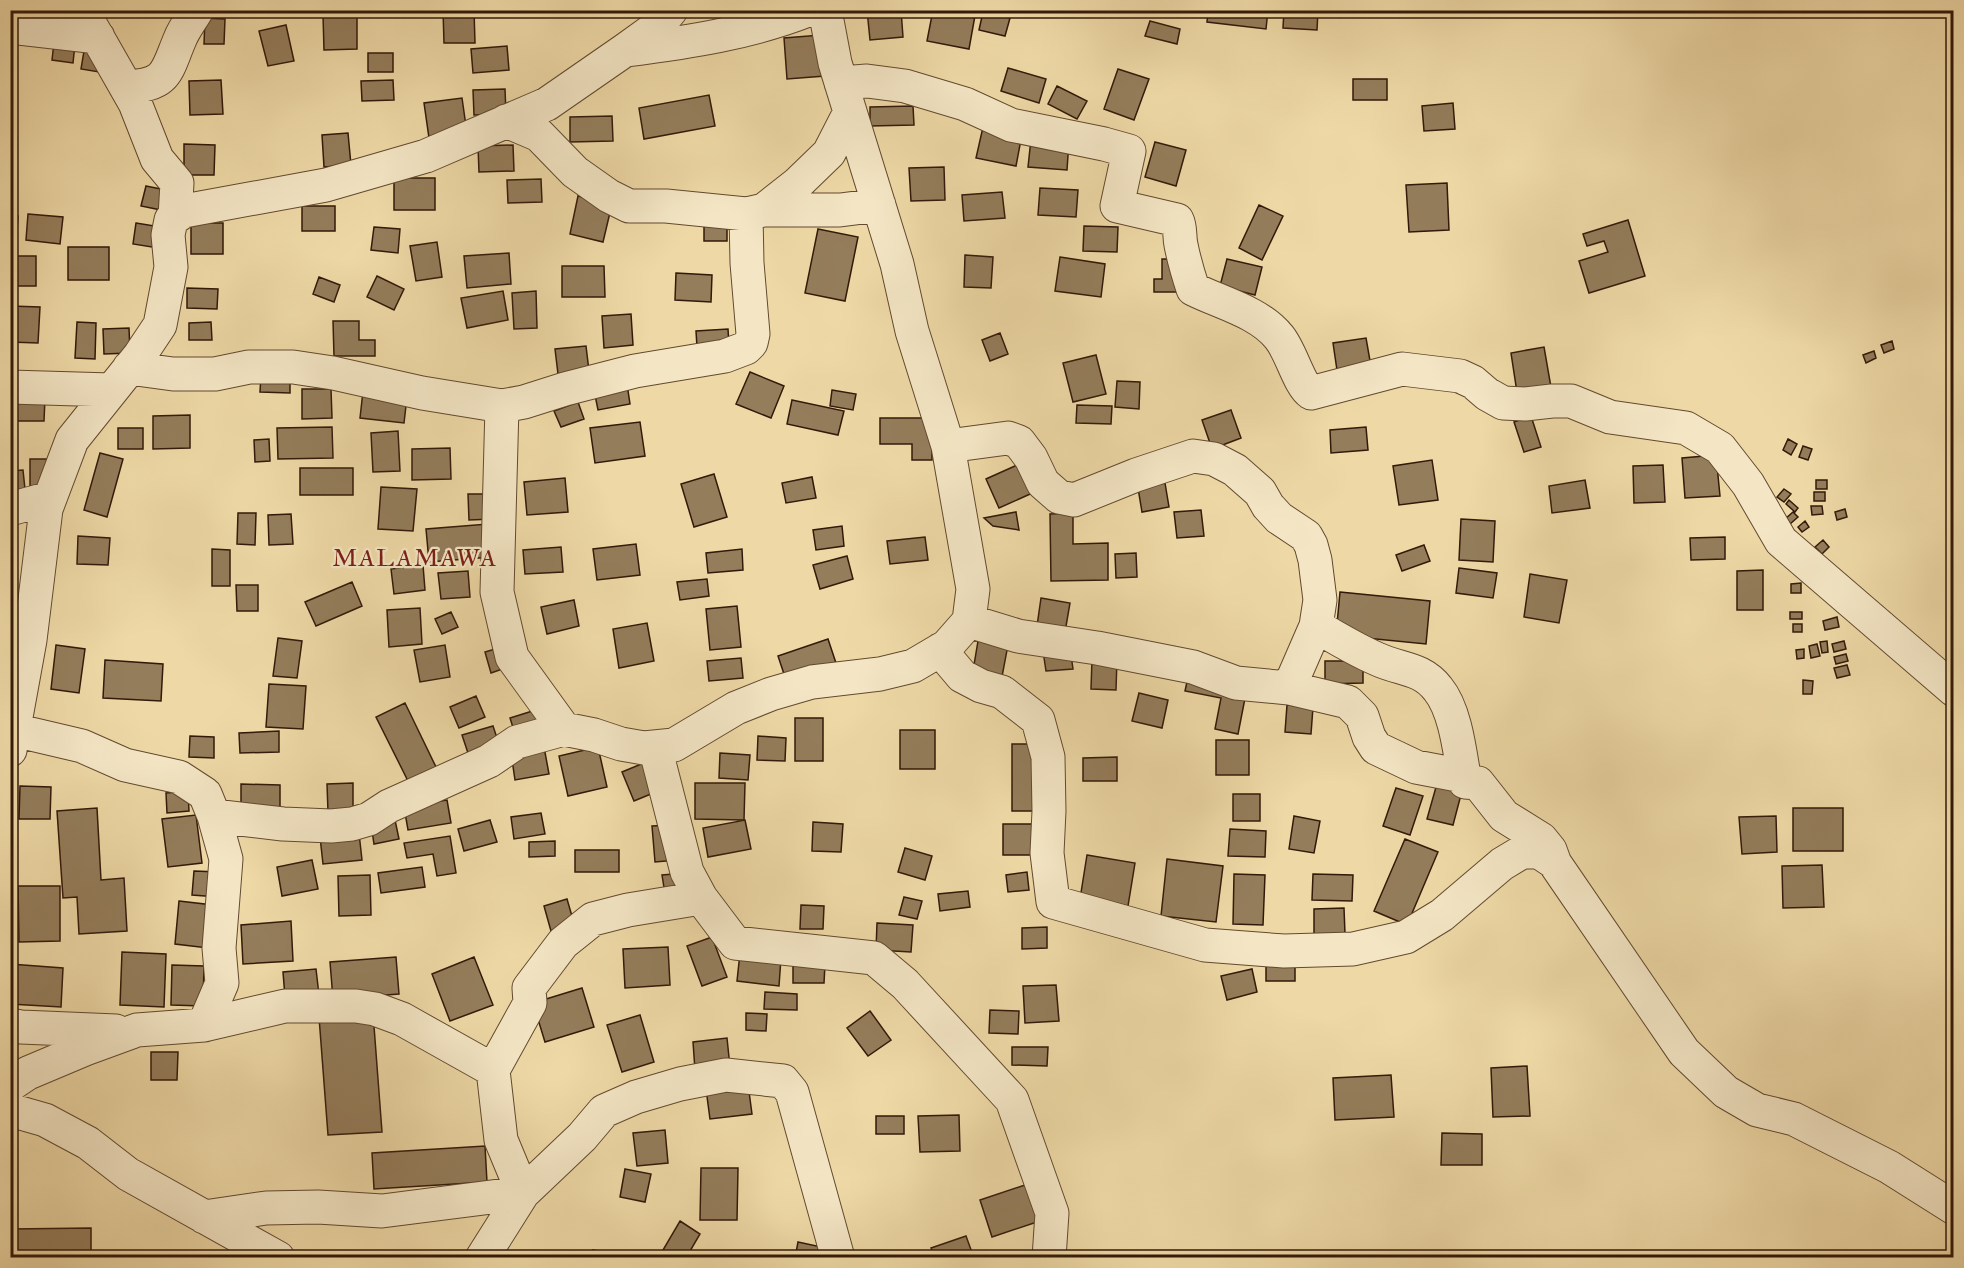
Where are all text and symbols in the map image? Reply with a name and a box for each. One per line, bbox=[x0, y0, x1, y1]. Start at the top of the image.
district label: MALAMAWA bbox=[332, 543, 498, 573]

